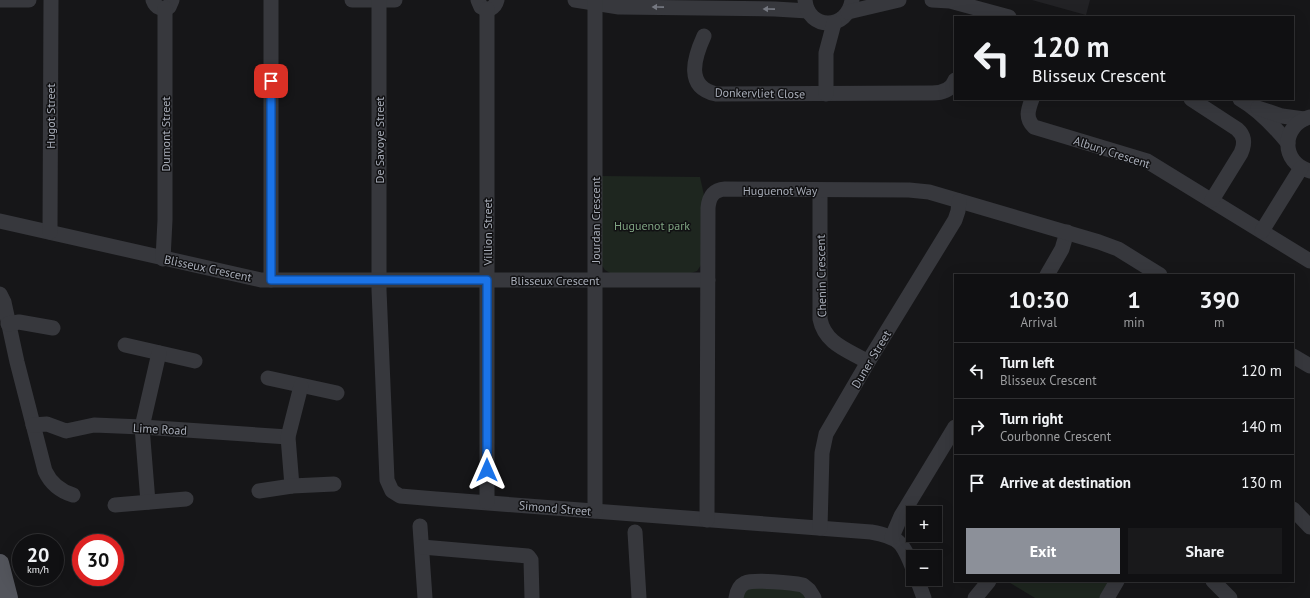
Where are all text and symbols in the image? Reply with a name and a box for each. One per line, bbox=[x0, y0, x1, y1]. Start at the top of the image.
one-way arrow bbox=[651, 4, 664, 10]
one-way arrow bbox=[762, 6, 775, 12]
text: 120 m bbox=[1032, 28, 1109, 65]
icon: left bbox=[966, 32, 1018, 84]
pin bbox=[254, 64, 288, 98]
text: Blisseux Crescent bbox=[1032, 64, 1166, 87]
icon: arrive bbox=[260, 70, 282, 92]
street label: Hugot Street bbox=[43, 83, 58, 149]
street label: Donkervliet Close bbox=[715, 85, 805, 101]
street label: Dumont Street bbox=[158, 97, 173, 171]
street label: De Savoye Street bbox=[372, 97, 387, 183]
street label: Albury Crescent bbox=[1072, 133, 1152, 171]
street label: Jourdan Crescent bbox=[588, 177, 603, 264]
street label: Huguenot Way bbox=[743, 183, 818, 198]
street label: Villion Street bbox=[480, 198, 495, 267]
park label: Huguenot park bbox=[614, 218, 690, 233]
street label: Chenin Crescent bbox=[813, 234, 829, 318]
street label: Blisseux Crescent bbox=[163, 251, 253, 285]
street label: Blisseux Crescent bbox=[510, 273, 600, 288]
text: 10:30 bbox=[1008, 284, 1069, 315]
text: 1 bbox=[1127, 284, 1141, 315]
text: 390 bbox=[1199, 284, 1240, 315]
text: Arrival bbox=[1021, 314, 1057, 331]
text: min bbox=[1123, 314, 1145, 331]
text: m bbox=[1214, 314, 1225, 331]
street label: Duner Street bbox=[848, 327, 894, 391]
text: Turn left bbox=[1000, 353, 1054, 372]
icon: left bbox=[966, 360, 988, 382]
text: 120 m bbox=[1241, 361, 1282, 380]
text: Blisseux Crescent bbox=[1000, 372, 1097, 389]
text: Turn right bbox=[1000, 409, 1063, 428]
icon: right bbox=[966, 416, 988, 438]
text: 140 m bbox=[1241, 417, 1282, 436]
street label: Lime Road bbox=[133, 420, 187, 438]
text: Courbonne Crescent bbox=[1000, 428, 1111, 445]
position arrow bbox=[466, 449, 508, 491]
icon: arrive bbox=[966, 472, 988, 494]
text: Arrive at destination bbox=[1000, 473, 1131, 492]
text: 130 m bbox=[1241, 473, 1282, 492]
street label: Simond Street bbox=[518, 497, 592, 519]
map controls bbox=[906, 506, 942, 586]
button: + bbox=[906, 506, 942, 542]
button: Exit bbox=[966, 528, 1120, 574]
button: Share bbox=[1128, 528, 1282, 574]
speed limit sign: 30 bbox=[72, 534, 124, 586]
text: 20 bbox=[27, 542, 49, 568]
button: − bbox=[906, 550, 942, 586]
text: km/h bbox=[27, 563, 49, 576]

